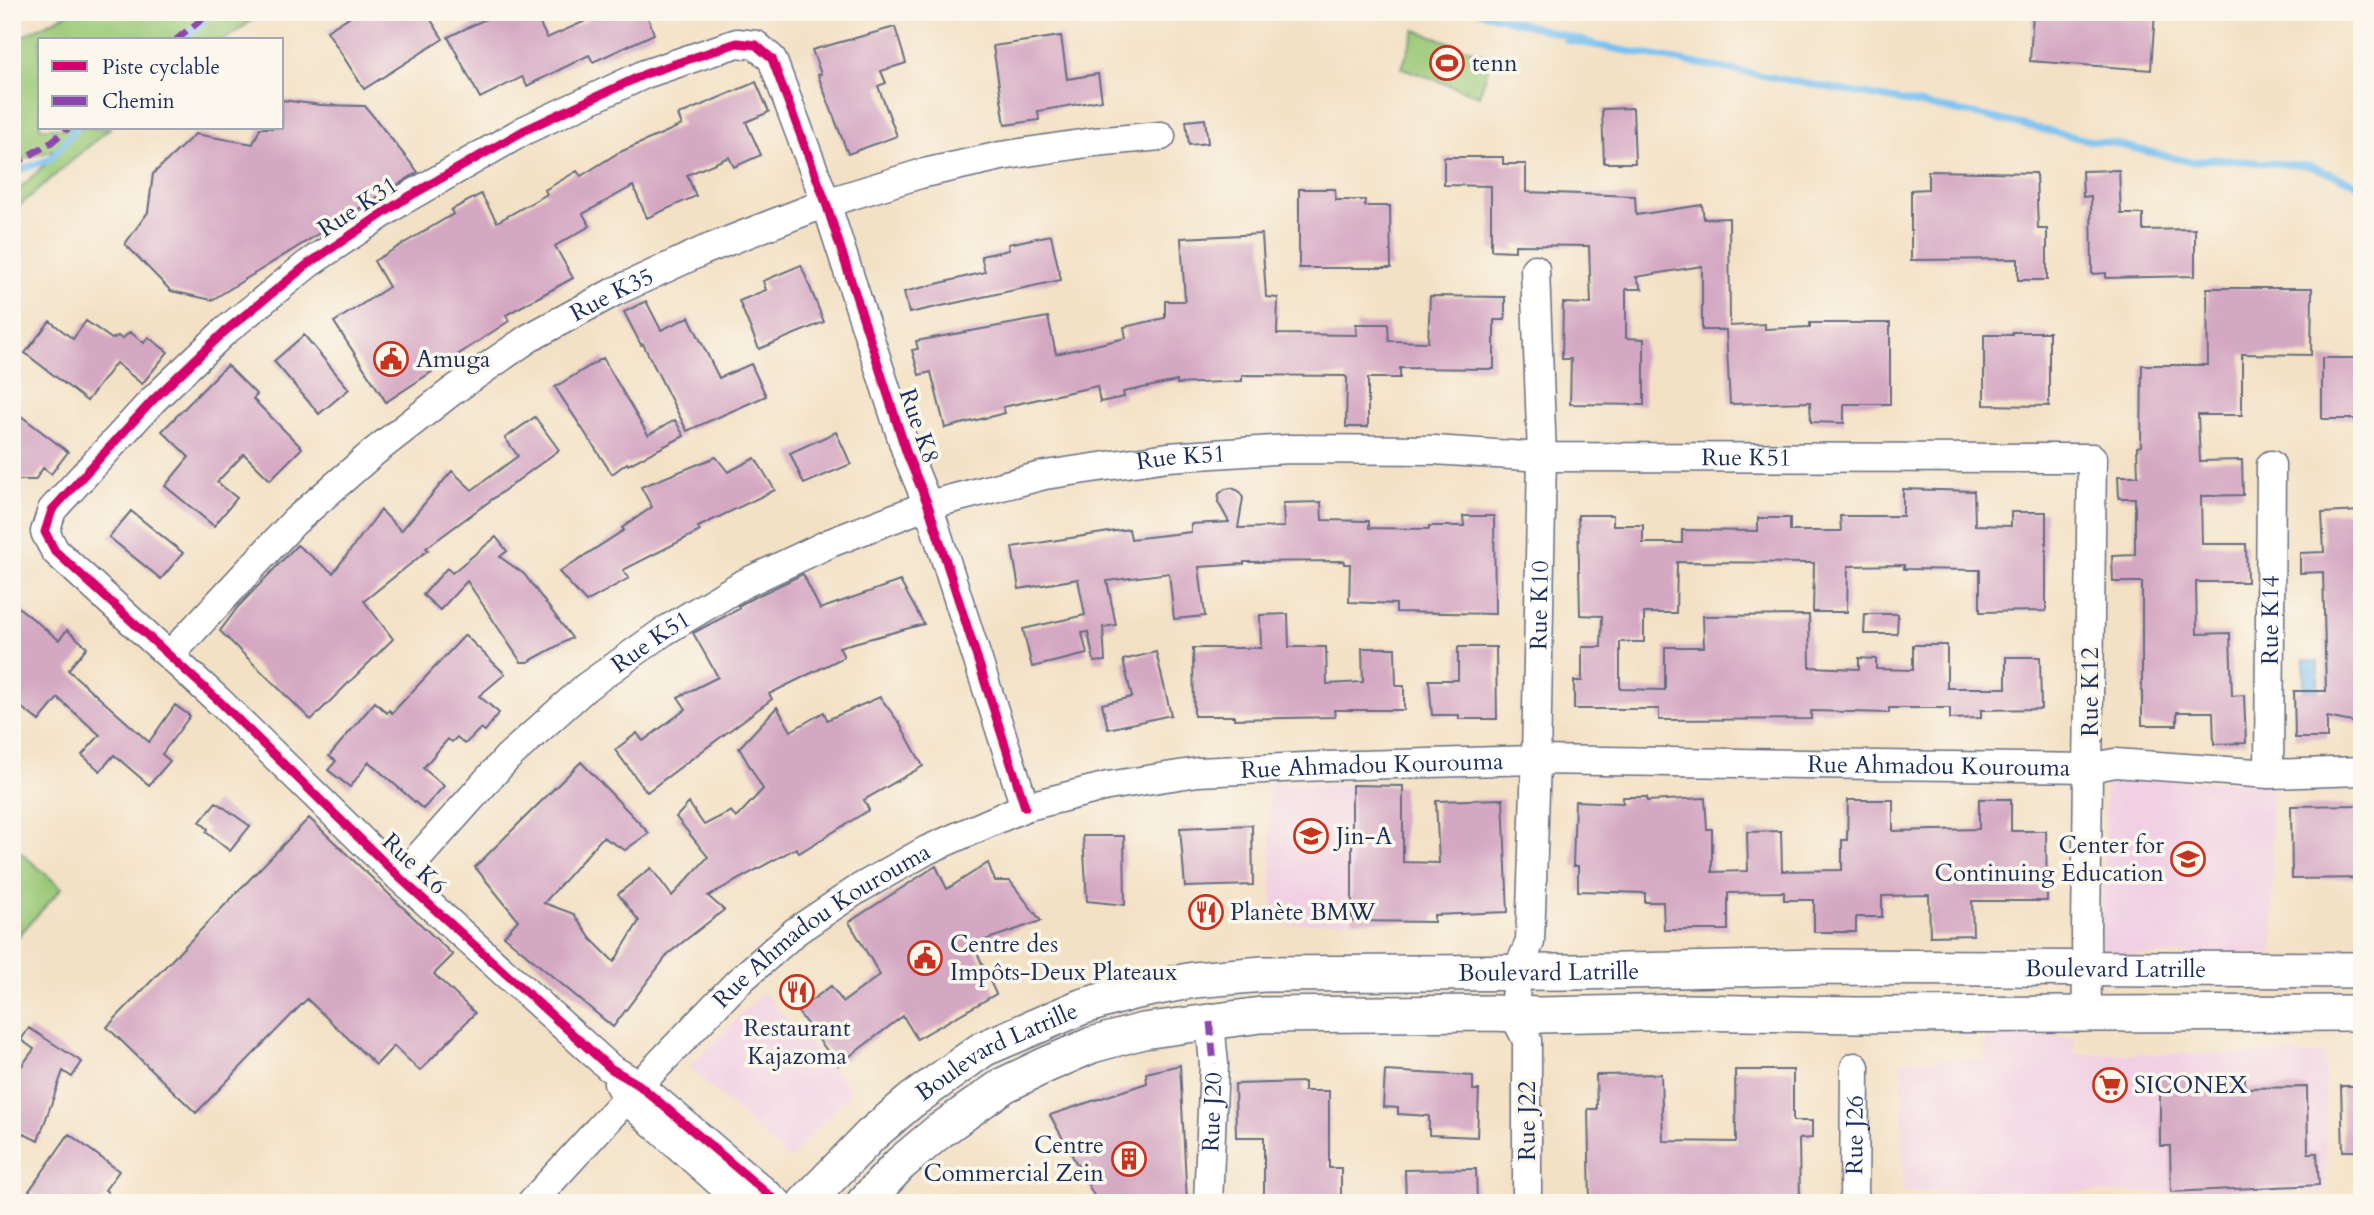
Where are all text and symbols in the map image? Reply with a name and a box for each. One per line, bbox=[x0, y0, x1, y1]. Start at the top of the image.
legend bbox=[38, 38, 284, 130]
sports icon: tenn bbox=[1428, 44, 1466, 82]
place label: tenn bbox=[1472, 47, 1518, 80]
text: Piste cyclable bbox=[102, 53, 220, 82]
text: Chemin bbox=[102, 87, 175, 116]
street label: Rue K31 bbox=[311, 169, 405, 245]
street label: Rue K35 bbox=[564, 260, 659, 329]
public building icon: Amuga bbox=[372, 340, 410, 378]
place label: Amuga bbox=[416, 343, 491, 376]
street label: Rue K8 bbox=[891, 384, 947, 468]
street label: Rue K51 bbox=[1134, 437, 1226, 478]
street label: Rue K51 bbox=[1701, 441, 1791, 474]
street label: Rue K10 bbox=[1522, 560, 1556, 650]
street label: Rue K14 bbox=[2253, 575, 2287, 665]
street label: Rue K51 bbox=[604, 603, 697, 681]
street label: Rue K12 bbox=[2074, 647, 2107, 737]
street label: Rue Ahmadou Kourouma bbox=[1240, 744, 1505, 786]
street label: Rue Ahmadou Kourouma bbox=[1807, 747, 2071, 784]
school or university icon: Jin-A bbox=[1292, 817, 1330, 855]
place label: Jin-A bbox=[1333, 820, 1393, 853]
street label: Rue K6 bbox=[374, 826, 454, 902]
place label: Center for Continuing Education bbox=[1935, 829, 2164, 890]
street label: Rue Ahmadou Kourouma bbox=[705, 835, 937, 1015]
school or university icon: Center for Continuing Education bbox=[2169, 840, 2207, 878]
restaurant icon: Planète BMW bbox=[1187, 893, 1225, 931]
place label: Planète BMW bbox=[1230, 896, 1376, 929]
place label: Centre des Impôts-Deux Plateaux bbox=[950, 928, 1177, 989]
public building icon: Centre des Impôts-Deux Plateaux bbox=[906, 939, 944, 977]
street label: Boulevard Latrille bbox=[2025, 952, 2206, 986]
street label: Boulevard Latrille bbox=[1458, 954, 1640, 989]
restaurant icon: Restaurant Kajazoma bbox=[778, 973, 816, 1011]
street label: Boulevard Latrille bbox=[909, 994, 1083, 1109]
place label: Restaurant Kajazoma bbox=[743, 1012, 851, 1073]
supermarket icon: SICONEX bbox=[2091, 1066, 2129, 1104]
place label: SICONEX bbox=[2134, 1069, 2248, 1102]
street label: Rue J20 bbox=[1194, 1071, 1230, 1153]
street label: Rue J22 bbox=[1511, 1081, 1544, 1161]
street label: Rue J26 bbox=[1838, 1095, 1871, 1175]
place label: Centre Commercial Zein bbox=[923, 1129, 1104, 1190]
building icon: Centre Commercial Zein bbox=[1110, 1140, 1148, 1178]

